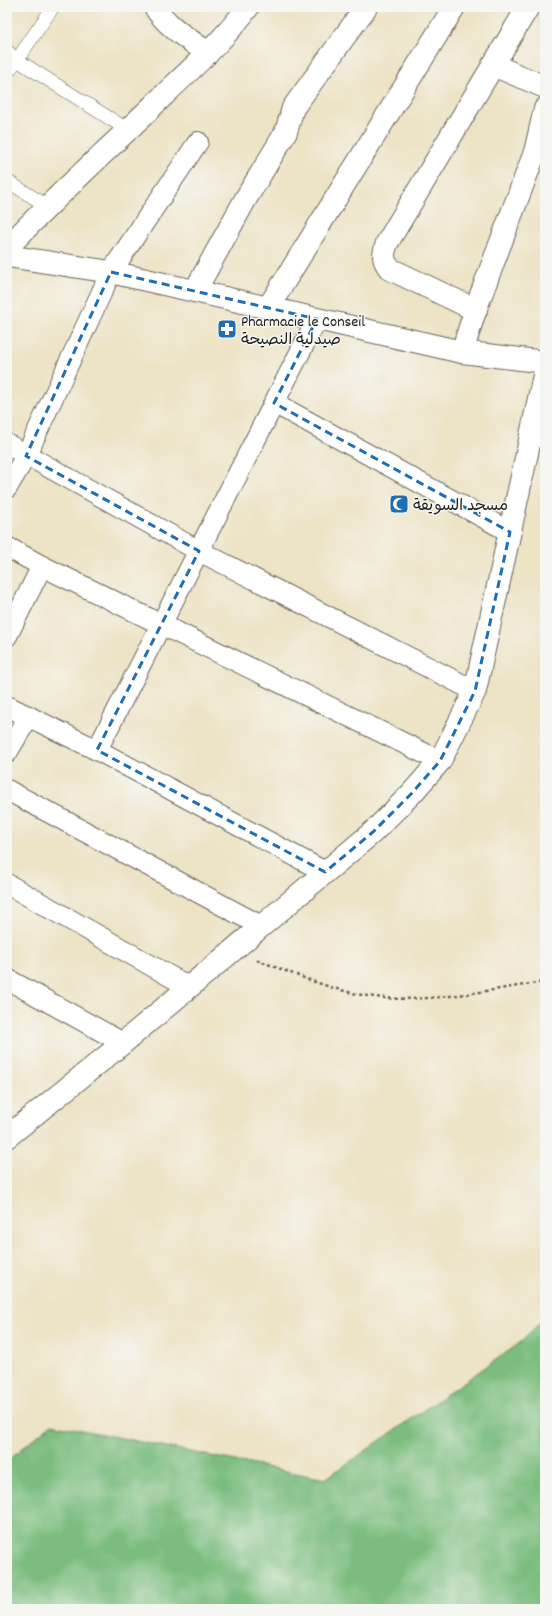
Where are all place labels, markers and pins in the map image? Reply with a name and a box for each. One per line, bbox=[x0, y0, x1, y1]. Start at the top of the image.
place label: Pharmacie le Conseil صيدلية النصيحة bbox=[241, 311, 365, 352]
pharmacy icon: Pharmacie le Conseil صيدلية النصيحة bbox=[216, 318, 238, 340]
mosque icon: مسجد السويقة bbox=[388, 493, 410, 515]
place label: مسجد السويقة bbox=[413, 495, 508, 518]

